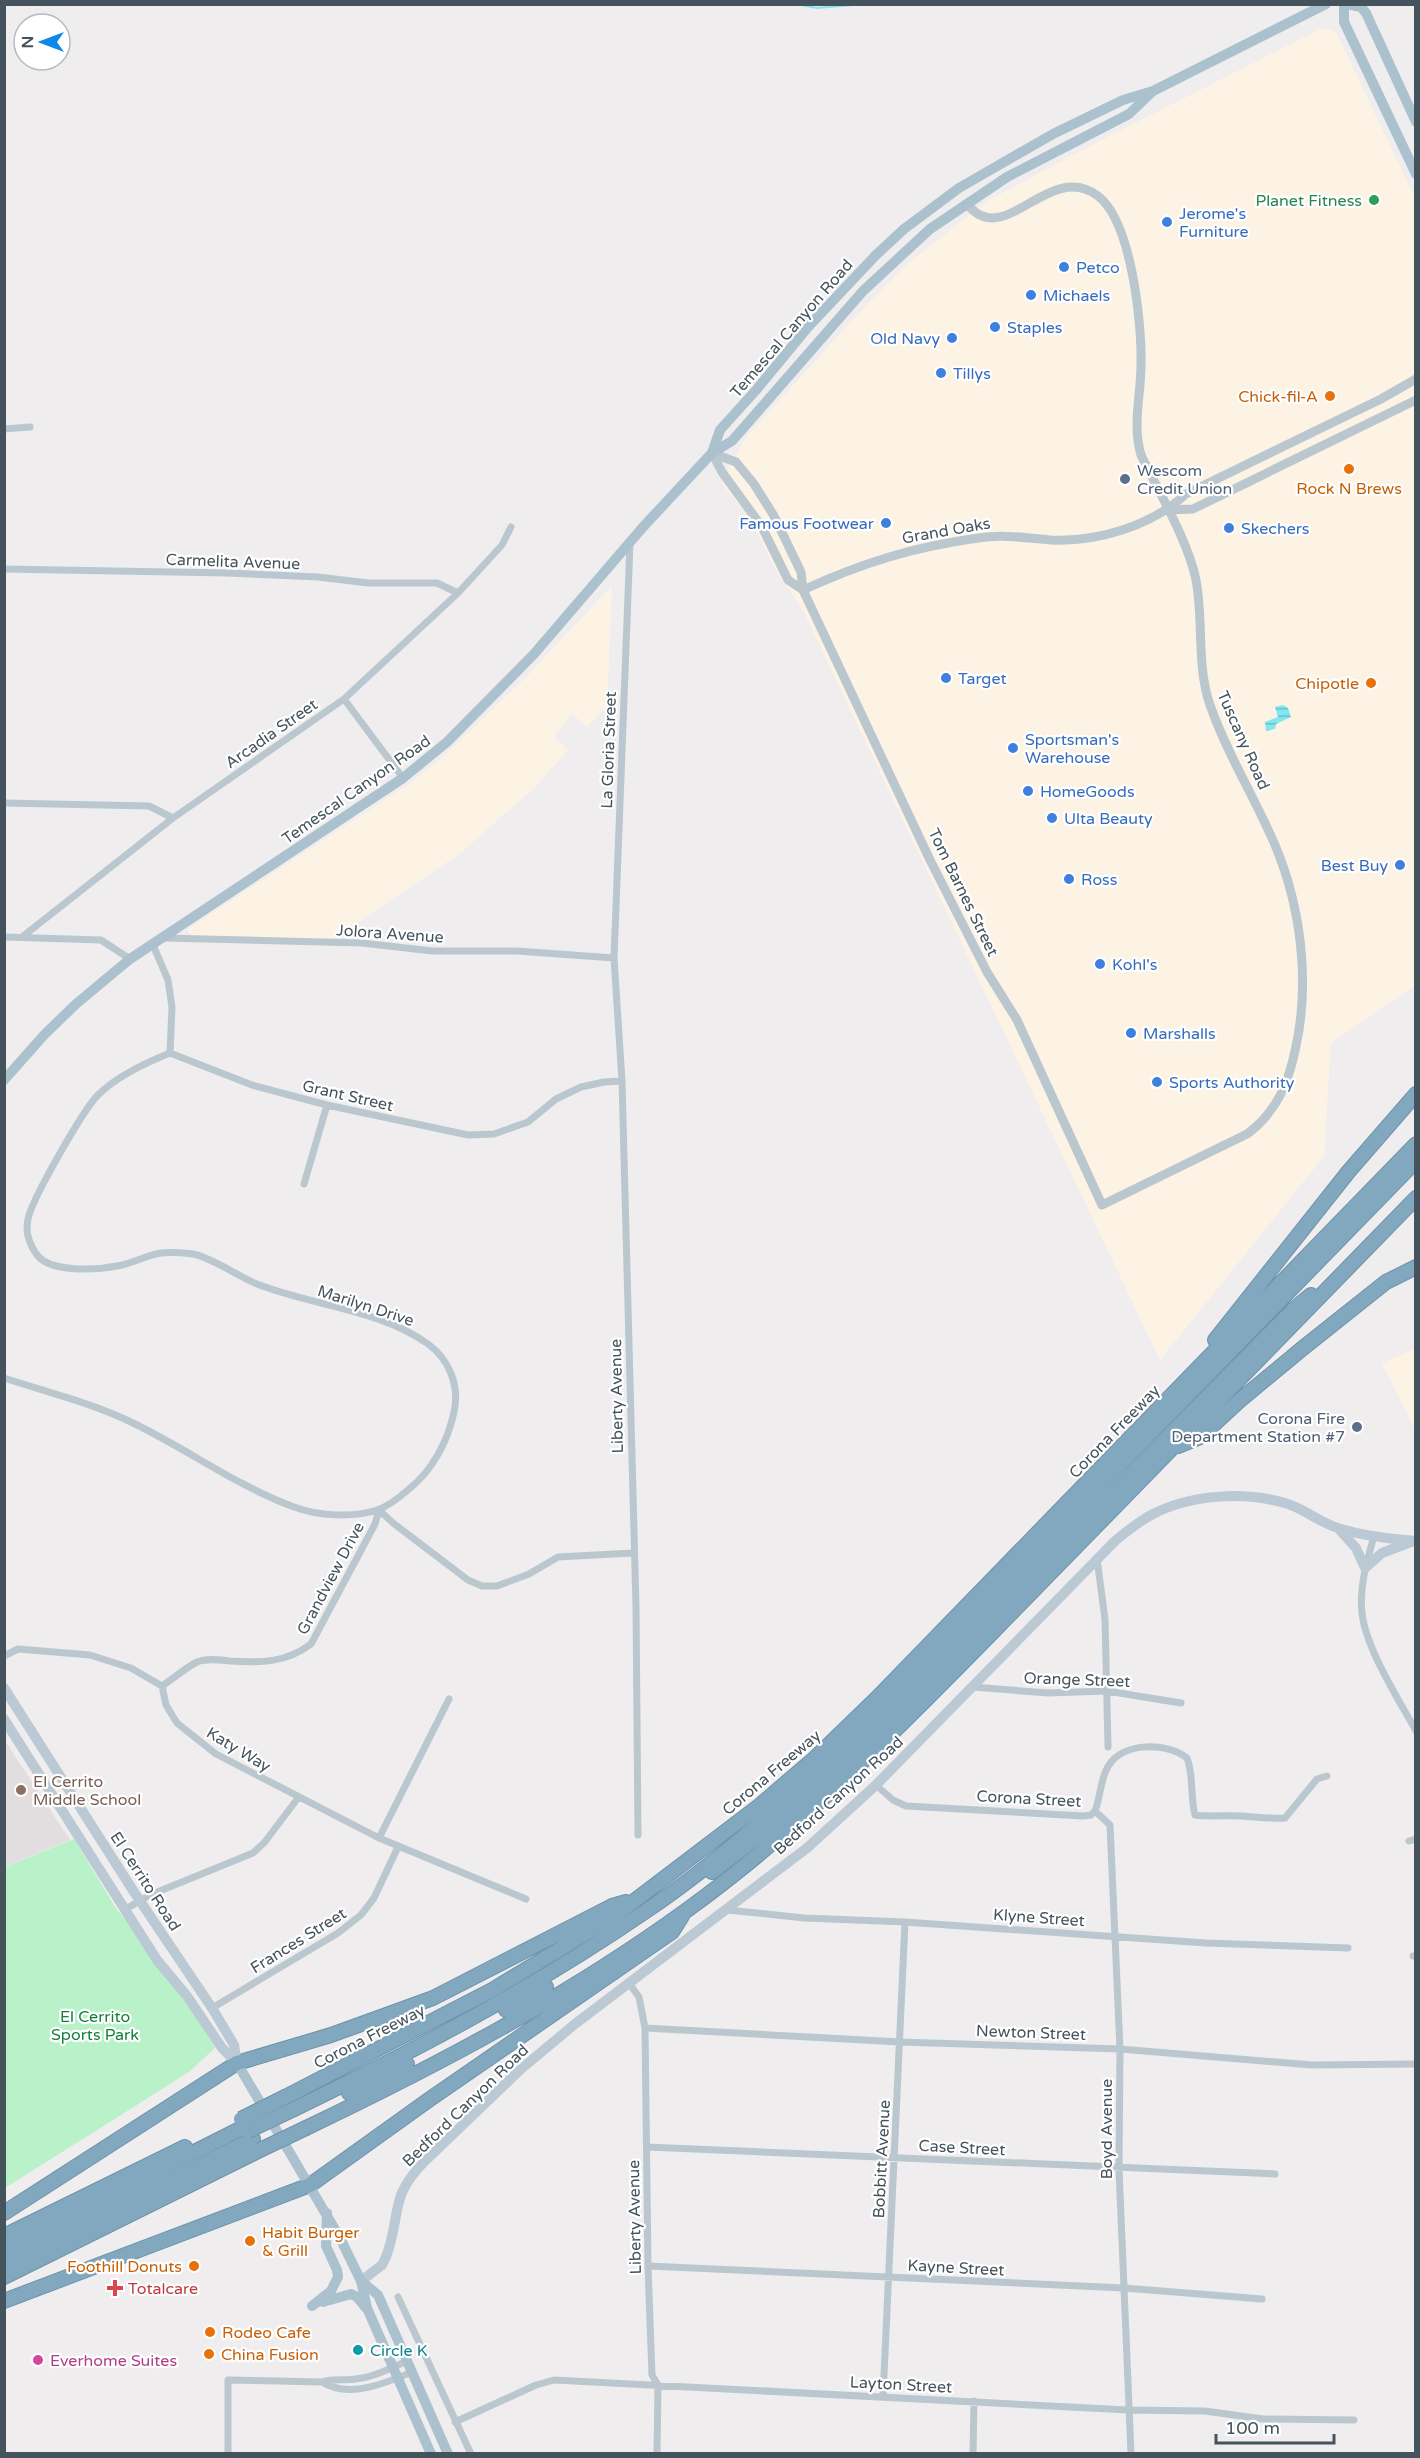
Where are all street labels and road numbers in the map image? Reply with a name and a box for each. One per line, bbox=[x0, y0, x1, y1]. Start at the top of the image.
street label: Temescal Canyon Road bbox=[726, 255, 857, 402]
street label: Grand Oaks bbox=[900, 513, 992, 549]
street label: Carmelita Avenue bbox=[165, 550, 301, 574]
street label: Tuscany Road bbox=[1212, 688, 1274, 793]
street label: La Gloria Street bbox=[597, 691, 621, 809]
street label: Arcadia Street bbox=[222, 695, 322, 773]
street label: Temescal Canyon Road bbox=[278, 731, 435, 849]
street label: Tom Barnes Street bbox=[923, 825, 1003, 960]
street label: Jolora Avenue bbox=[336, 920, 444, 948]
street label: Grant Street bbox=[300, 1076, 395, 1116]
street label: Marilyn Drive bbox=[315, 1281, 417, 1331]
street label: Liberty Avenue bbox=[606, 1339, 628, 1453]
street label: Corona Freeway bbox=[1065, 1380, 1165, 1483]
street label: Grandview Drive bbox=[293, 1519, 369, 1638]
street label: Orange Street bbox=[1023, 1668, 1131, 1692]
street label: Katy Way bbox=[203, 1723, 275, 1777]
street label: Corona Freeway bbox=[718, 1726, 825, 1820]
street label: Bedford Canyon Road bbox=[770, 1732, 908, 1859]
street label: Corona Street bbox=[976, 1786, 1082, 1812]
street label: El Cerrito Road bbox=[106, 1828, 185, 1935]
street label: Frances Street bbox=[247, 1903, 350, 1978]
street label: Klyne Street bbox=[992, 1905, 1086, 1931]
street label: Corona Freeway bbox=[310, 2000, 429, 2074]
street label: Newton Street bbox=[976, 2021, 1086, 2045]
street label: Bedford Canyon Road bbox=[398, 2040, 533, 2171]
street label: Boyd Avenue bbox=[1097, 2079, 1117, 2179]
street label: Bobbitt Avenue bbox=[869, 2099, 895, 2219]
street label: Case Street bbox=[918, 2136, 1006, 2160]
street label: Liberty Avenue bbox=[624, 2160, 646, 2274]
street label: Kayne Street bbox=[907, 2255, 1005, 2281]
street label: Layton Street bbox=[849, 2372, 953, 2398]

